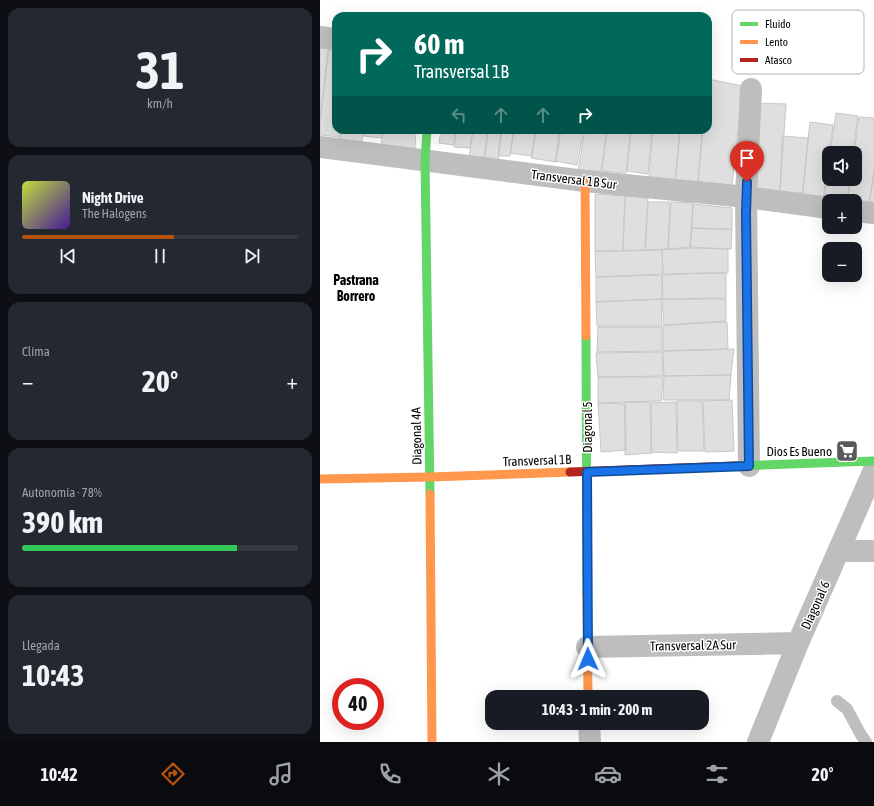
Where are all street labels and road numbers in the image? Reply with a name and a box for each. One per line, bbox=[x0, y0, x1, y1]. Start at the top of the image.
street label: Transversal 1B Sur bbox=[530, 167, 618, 192]
street label: Diagonal 5 bbox=[580, 401, 595, 453]
street label: Diagonal 4A bbox=[408, 406, 425, 465]
street label: Transversal 1B bbox=[503, 452, 572, 469]
street label: Diagonal 6 bbox=[798, 579, 833, 632]
street label: Transversal 2A Sur bbox=[650, 637, 736, 654]

